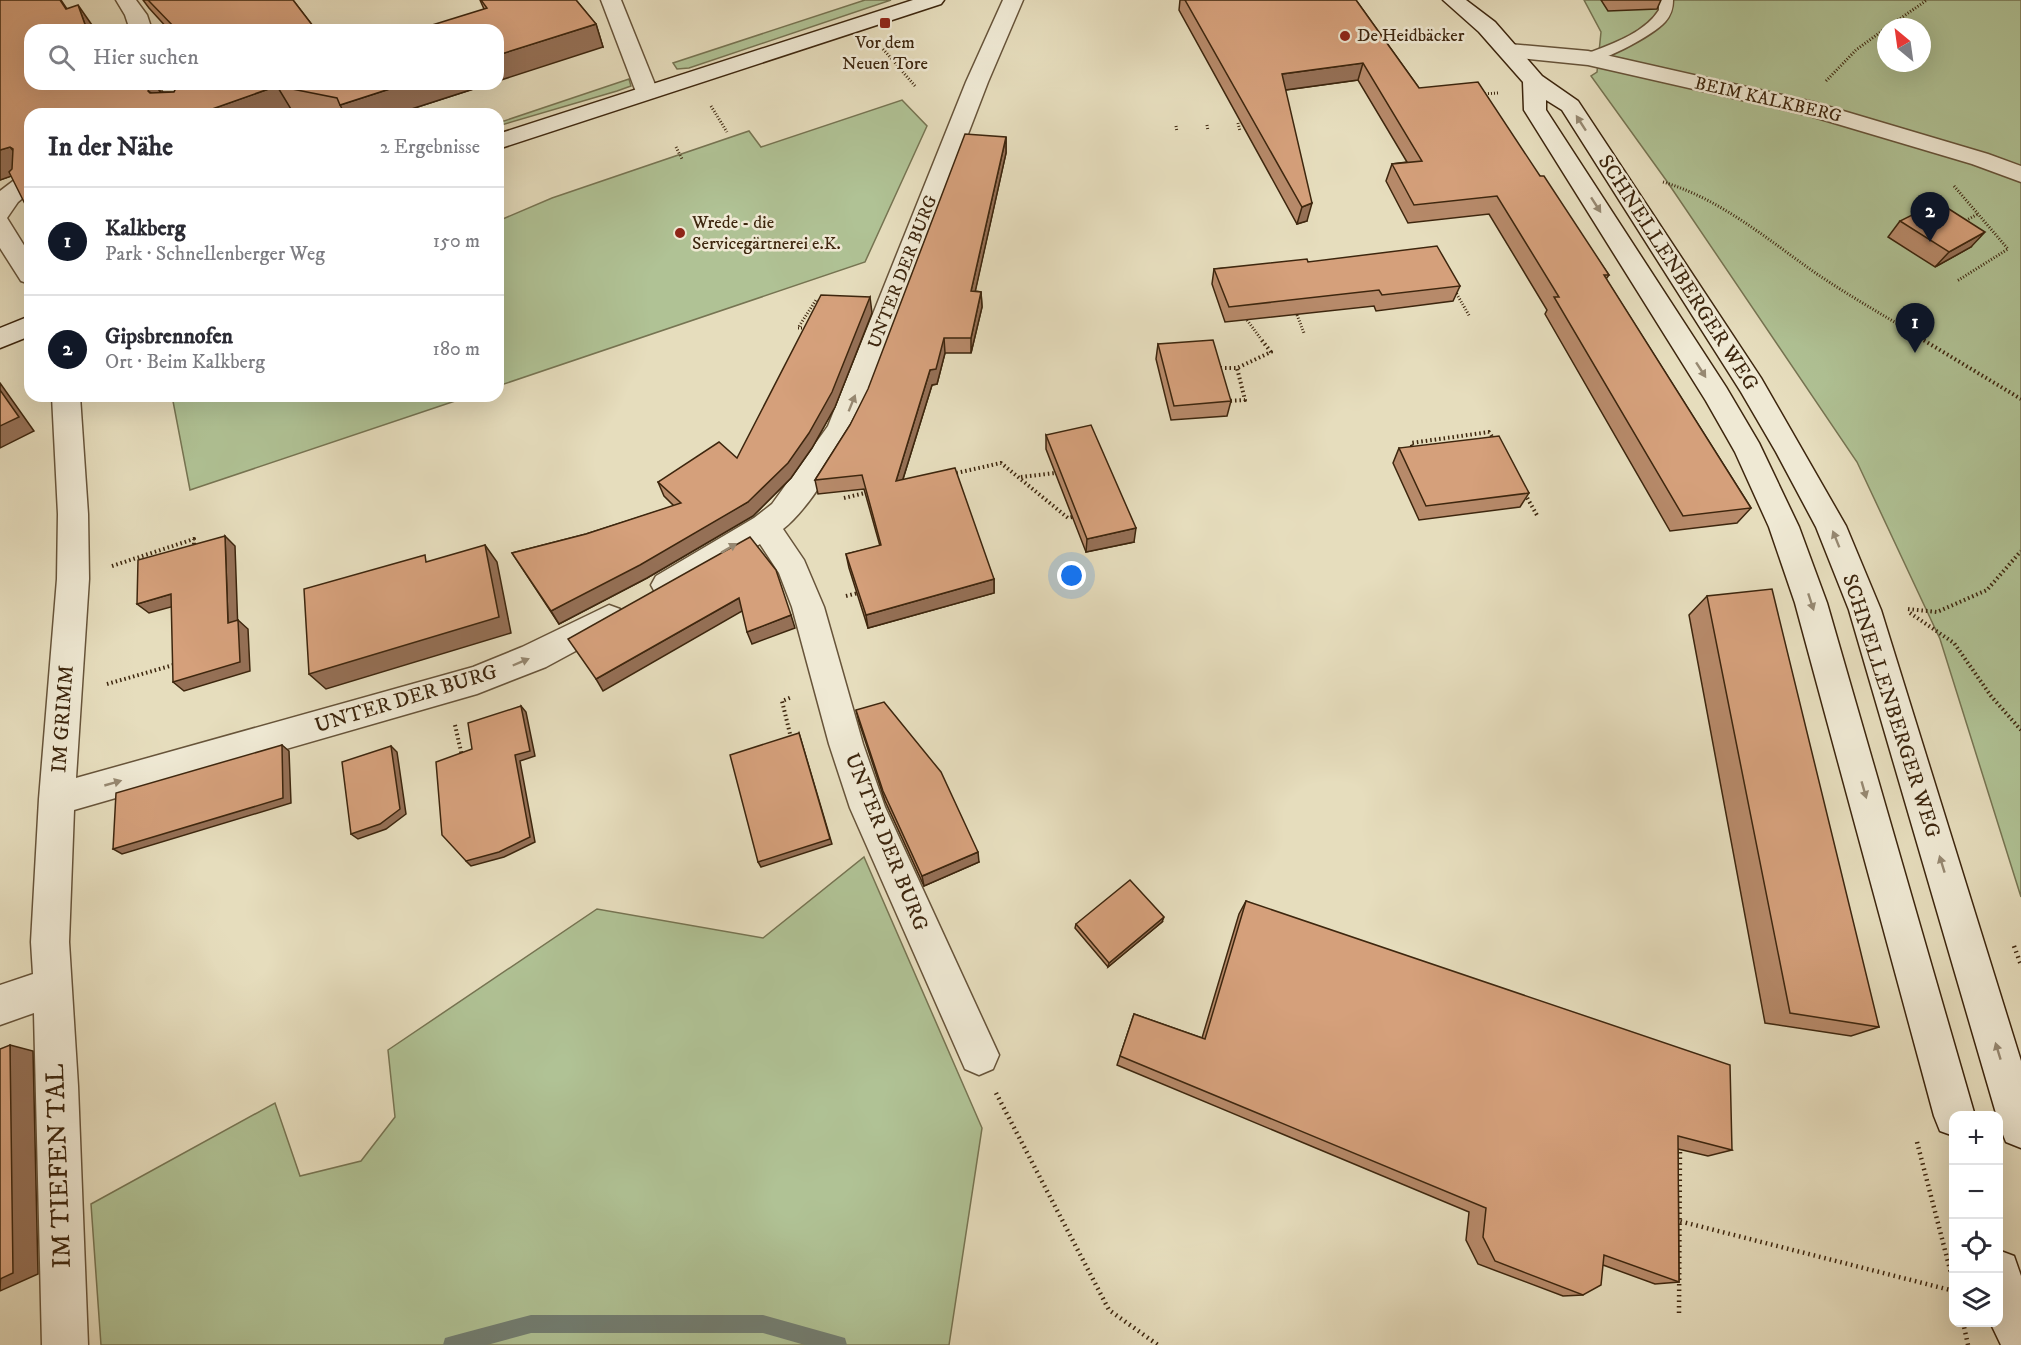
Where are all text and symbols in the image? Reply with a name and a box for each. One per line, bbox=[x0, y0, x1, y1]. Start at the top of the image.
marker: Vor dem Neuen Tore bbox=[878, 16, 892, 30]
north arrow bbox=[1877, 18, 1931, 72]
search box bbox=[24, 24, 504, 90]
place label: De Heidbäcker bbox=[1357, 25, 1465, 47]
marker: De Heidbäcker bbox=[1338, 29, 1352, 43]
place label: Vor dem Neuen Tore bbox=[842, 32, 928, 75]
icon: search bbox=[45, 41, 78, 74]
text: Hier suchen bbox=[93, 44, 199, 71]
street label: BEIM KALKBERG bbox=[1692, 72, 1844, 128]
one-way arrow bbox=[1576, 115, 1587, 131]
text: In der Nähe bbox=[48, 131, 173, 164]
text: 2 Ergebnisse bbox=[380, 135, 480, 160]
street label: SCHNELLENBERGER WEG bbox=[1592, 150, 1764, 396]
street label: UNTER DER BURG bbox=[864, 192, 942, 352]
pin: 2 bbox=[1910, 192, 1950, 242]
one-way arrow bbox=[1590, 197, 1601, 213]
place label: Wrede - die Servicegärtnerei e.K. bbox=[691, 212, 841, 255]
text: Kalkberg bbox=[105, 215, 186, 242]
marker: Wrede - die Servicegärtnerei e.K. bbox=[673, 226, 687, 240]
text: 1 bbox=[64, 229, 71, 254]
text: 150 m bbox=[433, 229, 480, 254]
text: Park · Schnellenberger Weg bbox=[105, 242, 325, 267]
pin: 1 bbox=[1896, 304, 1934, 353]
text: Gipsbrennofen bbox=[105, 323, 233, 350]
text: 2 bbox=[63, 337, 72, 362]
text: 180 m bbox=[433, 337, 480, 362]
text: Ort · Beim Kalkberg bbox=[105, 350, 265, 375]
one-way arrow bbox=[1695, 361, 1707, 377]
one-way arrow bbox=[848, 394, 857, 412]
one-way arrow bbox=[1831, 530, 1841, 548]
one-way arrow bbox=[721, 542, 737, 553]
your location bbox=[1057, 561, 1086, 590]
street label: SCHNELLENBERGER WEG bbox=[1836, 571, 1946, 841]
one-way arrow bbox=[1806, 593, 1816, 611]
one-way arrow bbox=[513, 657, 531, 667]
street label: UNTER DER BURG bbox=[312, 659, 501, 739]
street label: IM GRIMM bbox=[46, 664, 80, 774]
street label: UNTER DER BURG bbox=[838, 749, 934, 935]
one-way arrow bbox=[104, 778, 122, 787]
one-way arrow bbox=[1859, 781, 1869, 799]
one-way arrow bbox=[1937, 855, 1946, 873]
one-way arrow bbox=[1993, 1042, 2002, 1060]
street label: IM TIEFEN TAL bbox=[39, 1063, 79, 1269]
map controls bbox=[1949, 1111, 2003, 1327]
button: + bbox=[1949, 1111, 2003, 1165]
button: − bbox=[1949, 1165, 2003, 1219]
button: locate bbox=[1949, 1219, 2003, 1273]
button: layers bbox=[1949, 1273, 2003, 1327]

